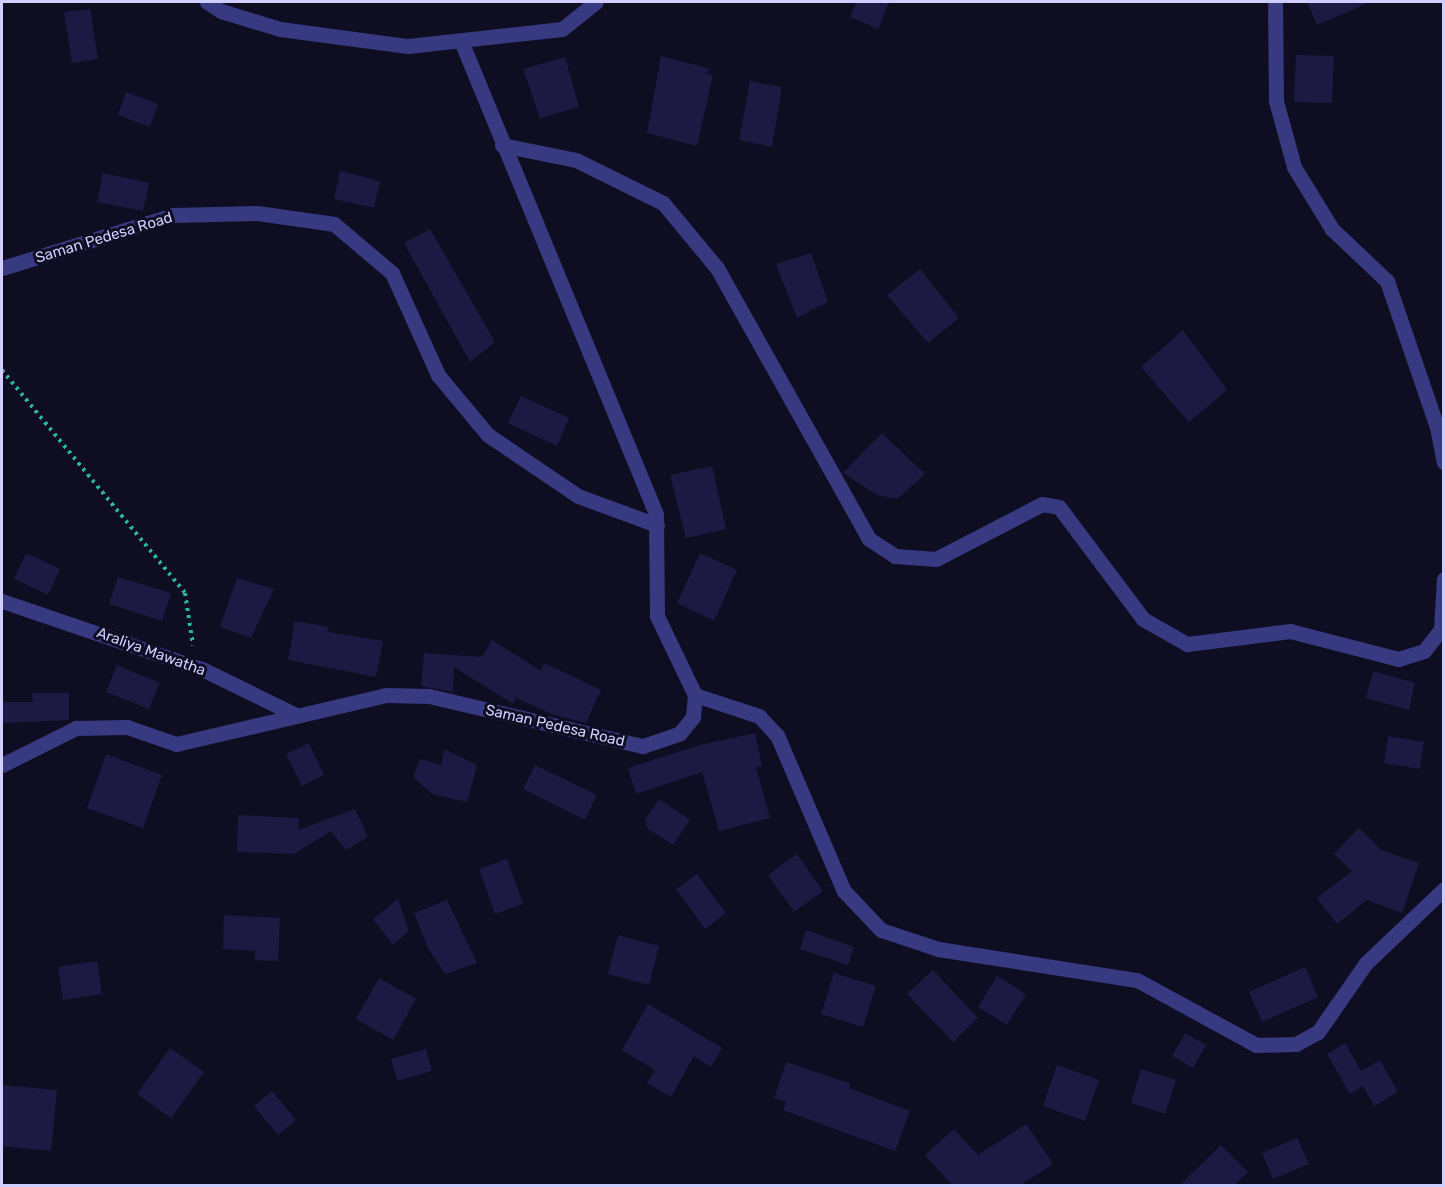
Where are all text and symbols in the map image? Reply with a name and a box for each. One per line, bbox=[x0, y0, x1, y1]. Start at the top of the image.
street label: Saman Pedesa Road bbox=[33, 209, 175, 267]
street label: Araliya Mawatha bbox=[94, 624, 208, 680]
street label: Saman Pedesa Road bbox=[484, 701, 626, 751]

